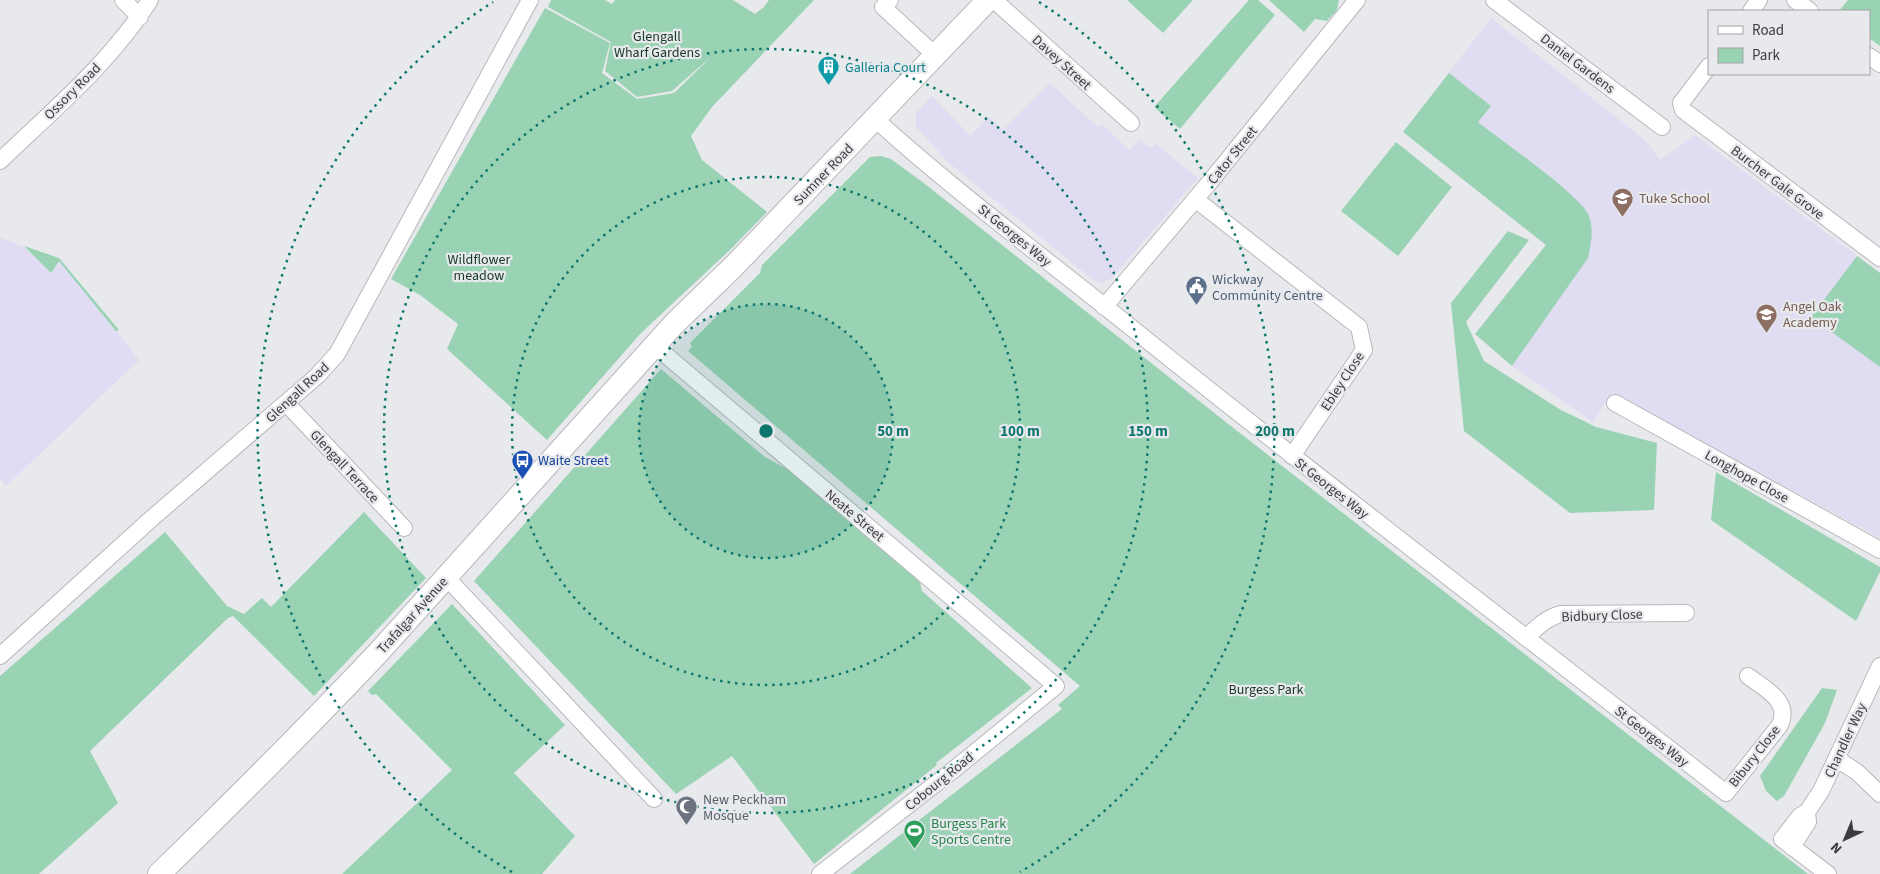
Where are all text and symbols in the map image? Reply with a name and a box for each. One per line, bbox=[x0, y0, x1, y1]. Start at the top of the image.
legend bbox=[1708, 10, 1870, 75]
text: Road bbox=[1752, 20, 1784, 41]
park label: Glengall Wharf Gardens bbox=[614, 27, 700, 63]
street label: Daniel Gardens bbox=[1536, 29, 1619, 99]
street label: Davey Street bbox=[1027, 31, 1096, 95]
text: Park bbox=[1752, 45, 1781, 66]
building icon: Galleria Court bbox=[817, 55, 841, 86]
place label: Galleria Court bbox=[845, 58, 926, 78]
street label: Ossory Road bbox=[40, 59, 106, 125]
street label: Cator Street bbox=[1203, 122, 1263, 189]
street label: Sumner Road bbox=[789, 139, 858, 210]
street label: Burcher Gale Grove bbox=[1726, 141, 1828, 225]
school or university icon: Tuke School bbox=[1611, 186, 1635, 217]
place label: Tuke School bbox=[1639, 189, 1711, 209]
street label: St Georges Way bbox=[973, 200, 1056, 272]
park label: Wildflower meadow bbox=[448, 250, 511, 286]
place label: Wickway Community Centre bbox=[1212, 270, 1323, 306]
public building icon: Wickway Community Centre bbox=[1184, 275, 1208, 306]
place label: Angel Oak Academy bbox=[1783, 297, 1842, 333]
school or university icon: Angel Oak Academy bbox=[1755, 302, 1779, 333]
street label: Ebley Close bbox=[1316, 348, 1369, 415]
street label: Glengall Road bbox=[261, 358, 334, 428]
text: 50 m bbox=[877, 421, 909, 442]
text: 100 m bbox=[1000, 421, 1040, 442]
text: 150 m bbox=[1128, 421, 1168, 442]
text: 200 m bbox=[1255, 421, 1295, 442]
centre of rings bbox=[757, 422, 775, 440]
street label: Glengall Terrace bbox=[305, 426, 384, 508]
street label: Longhope Close bbox=[1701, 445, 1792, 508]
bus stop icon: Waite Street bbox=[510, 448, 534, 479]
place label: Waite Street bbox=[538, 451, 609, 471]
street label: St Georges Way bbox=[1290, 453, 1373, 524]
street label: Neate Street bbox=[820, 485, 889, 547]
street label: Trafalgar Avenue bbox=[373, 573, 453, 659]
street label: Bidbury Close bbox=[1561, 605, 1643, 627]
park label: Burgess Park bbox=[1228, 680, 1304, 700]
street label: Chandler Way bbox=[1820, 699, 1872, 781]
street label: St Georges Way bbox=[1610, 701, 1693, 772]
street label: Bibury Close bbox=[1724, 721, 1785, 792]
street label: Cobourg Road bbox=[901, 748, 978, 816]
place label: New Peckham Mosque bbox=[703, 790, 786, 826]
mosque icon: New Peckham Mosque bbox=[675, 795, 699, 826]
place label: Burgess Park Sports Centre bbox=[931, 814, 1011, 850]
north arrow bbox=[1820, 814, 1870, 864]
sports icon: Burgess Park Sports Centre bbox=[903, 819, 927, 850]
text: N bbox=[1826, 837, 1847, 858]

